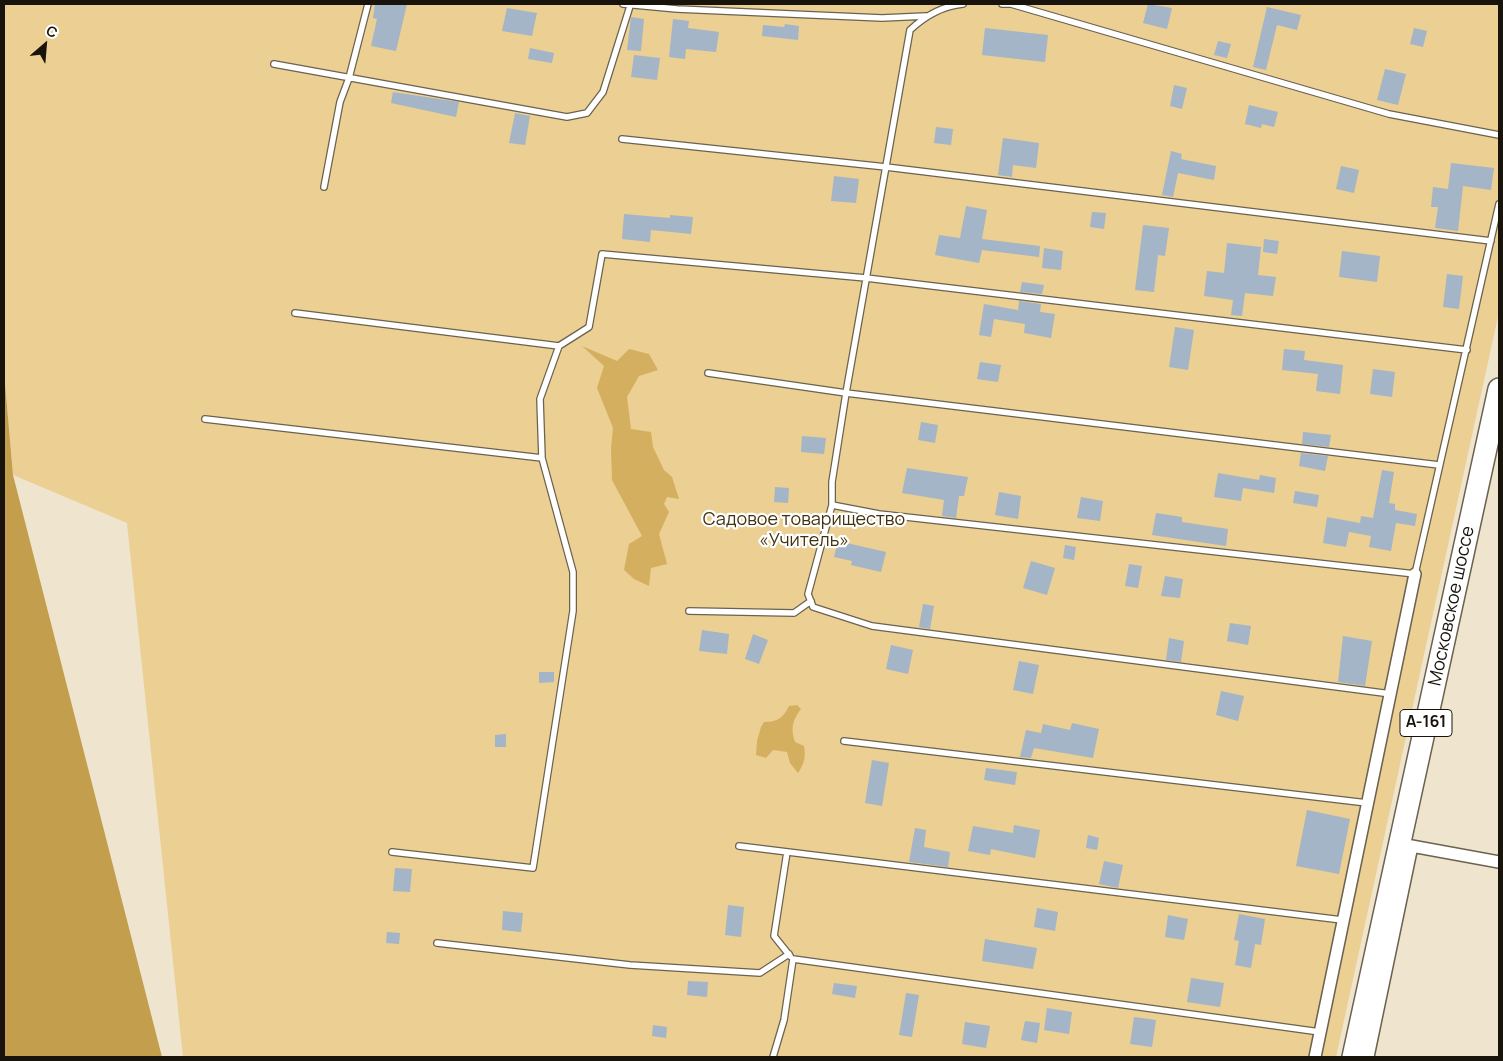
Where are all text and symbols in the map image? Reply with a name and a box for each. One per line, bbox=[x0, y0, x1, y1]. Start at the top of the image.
north arrow bbox=[20, 20, 70, 70]
text: С bbox=[43, 20, 61, 42]
park label: Садовое товарищество «Учитель» bbox=[703, 509, 905, 552]
street label: Московское шоссе bbox=[1425, 524, 1479, 688]
road number: А-161 bbox=[1400, 710, 1452, 736]

